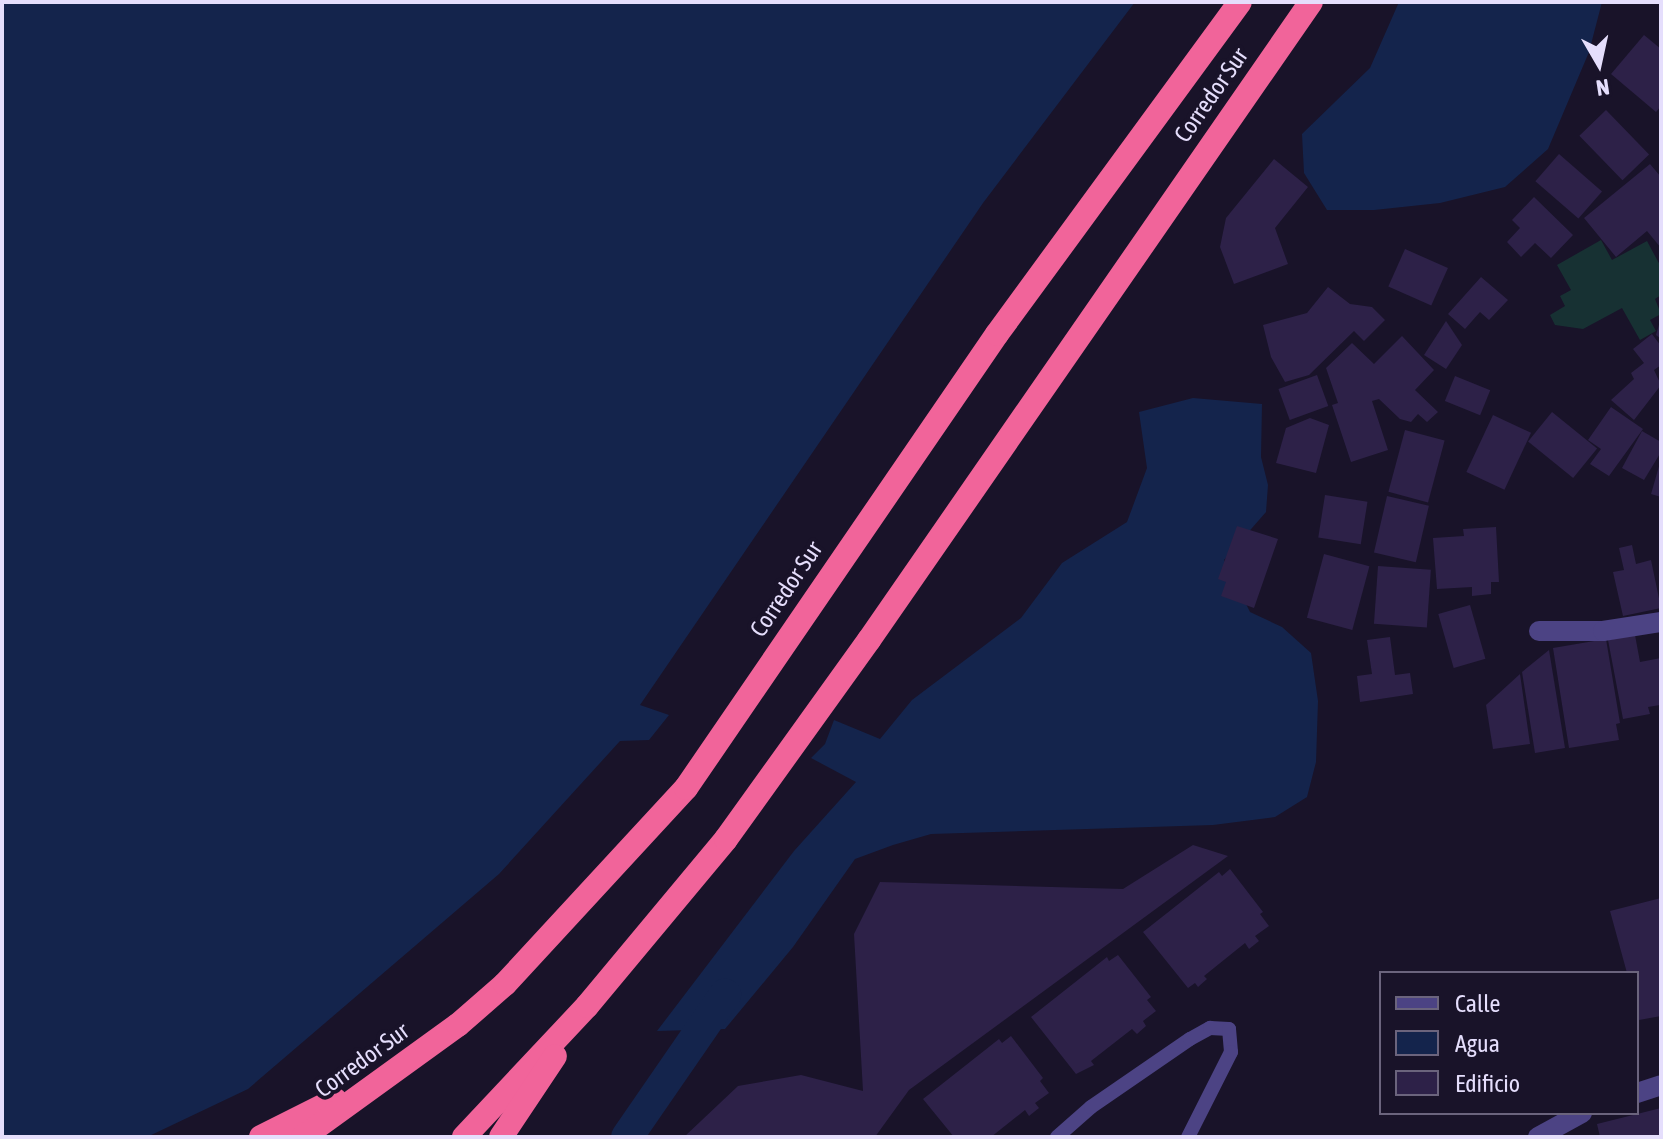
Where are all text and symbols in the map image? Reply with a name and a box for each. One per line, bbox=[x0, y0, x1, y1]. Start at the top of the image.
north arrow bbox=[1559, 24, 1639, 104]
street label: Corredor Sur bbox=[1168, 42, 1254, 148]
text: N bbox=[1594, 74, 1611, 102]
street label: Corredor Sur bbox=[744, 536, 828, 642]
legend bbox=[1379, 971, 1639, 1115]
text: Calle bbox=[1455, 990, 1500, 1017]
street label: Corredor Sur bbox=[310, 1016, 414, 1104]
text: Agua bbox=[1455, 1030, 1500, 1057]
text: Edificio bbox=[1455, 1070, 1520, 1097]

